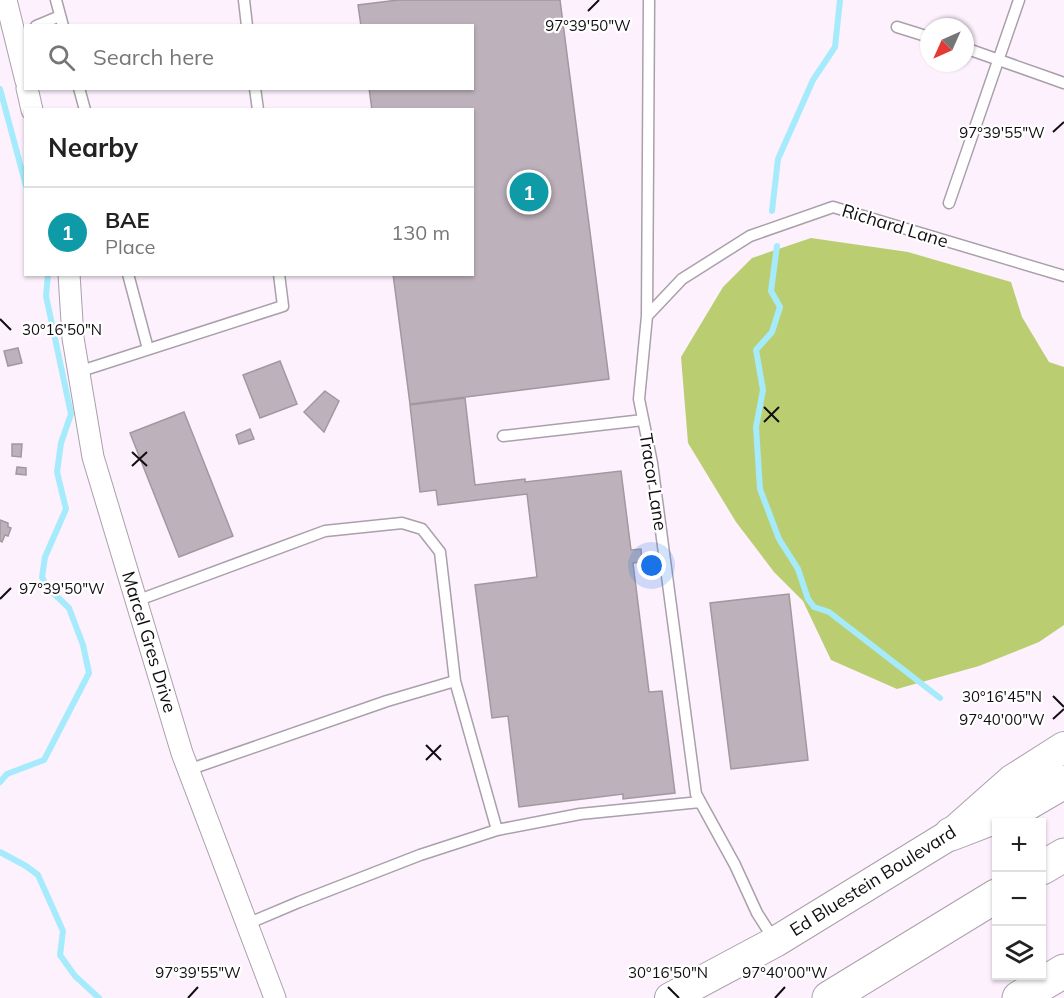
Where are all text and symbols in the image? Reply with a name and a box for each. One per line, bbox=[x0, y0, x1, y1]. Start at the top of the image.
text: 97°39'50"W bbox=[545, 16, 631, 35]
north arrow bbox=[920, 18, 974, 72]
search box bbox=[24, 24, 474, 90]
icon: search bbox=[45, 41, 78, 74]
text: Search here bbox=[93, 43, 214, 71]
text: 97°39'55"W bbox=[959, 123, 1045, 142]
text: Nearby bbox=[48, 131, 138, 164]
pin: 1 bbox=[510, 170, 548, 214]
street label: Richard Lane bbox=[839, 198, 951, 253]
text: BAE bbox=[105, 206, 150, 234]
text: 1 bbox=[62, 220, 74, 245]
text: 130 m bbox=[391, 220, 450, 245]
text: Place bbox=[105, 234, 155, 259]
text: 30°16'50"N bbox=[22, 320, 102, 339]
street label: Tracor Lane bbox=[634, 432, 673, 532]
your location bbox=[637, 551, 666, 580]
street label: Marcel Gres Drive bbox=[117, 568, 182, 715]
text: 97°39'50"W bbox=[19, 579, 105, 598]
text: 30°16'45"N bbox=[962, 687, 1042, 706]
text: 97°40'00"W bbox=[959, 710, 1045, 729]
map controls bbox=[992, 818, 1046, 980]
button: + bbox=[992, 818, 1046, 872]
street label: Ed Bluestein Boulevard bbox=[786, 820, 960, 941]
button: − bbox=[992, 872, 1046, 926]
button: layers bbox=[992, 926, 1046, 980]
text: 97°39'55"W bbox=[155, 963, 241, 982]
text: 30°16'50"N bbox=[628, 963, 708, 982]
text: 97°40'00"W bbox=[742, 963, 828, 982]

